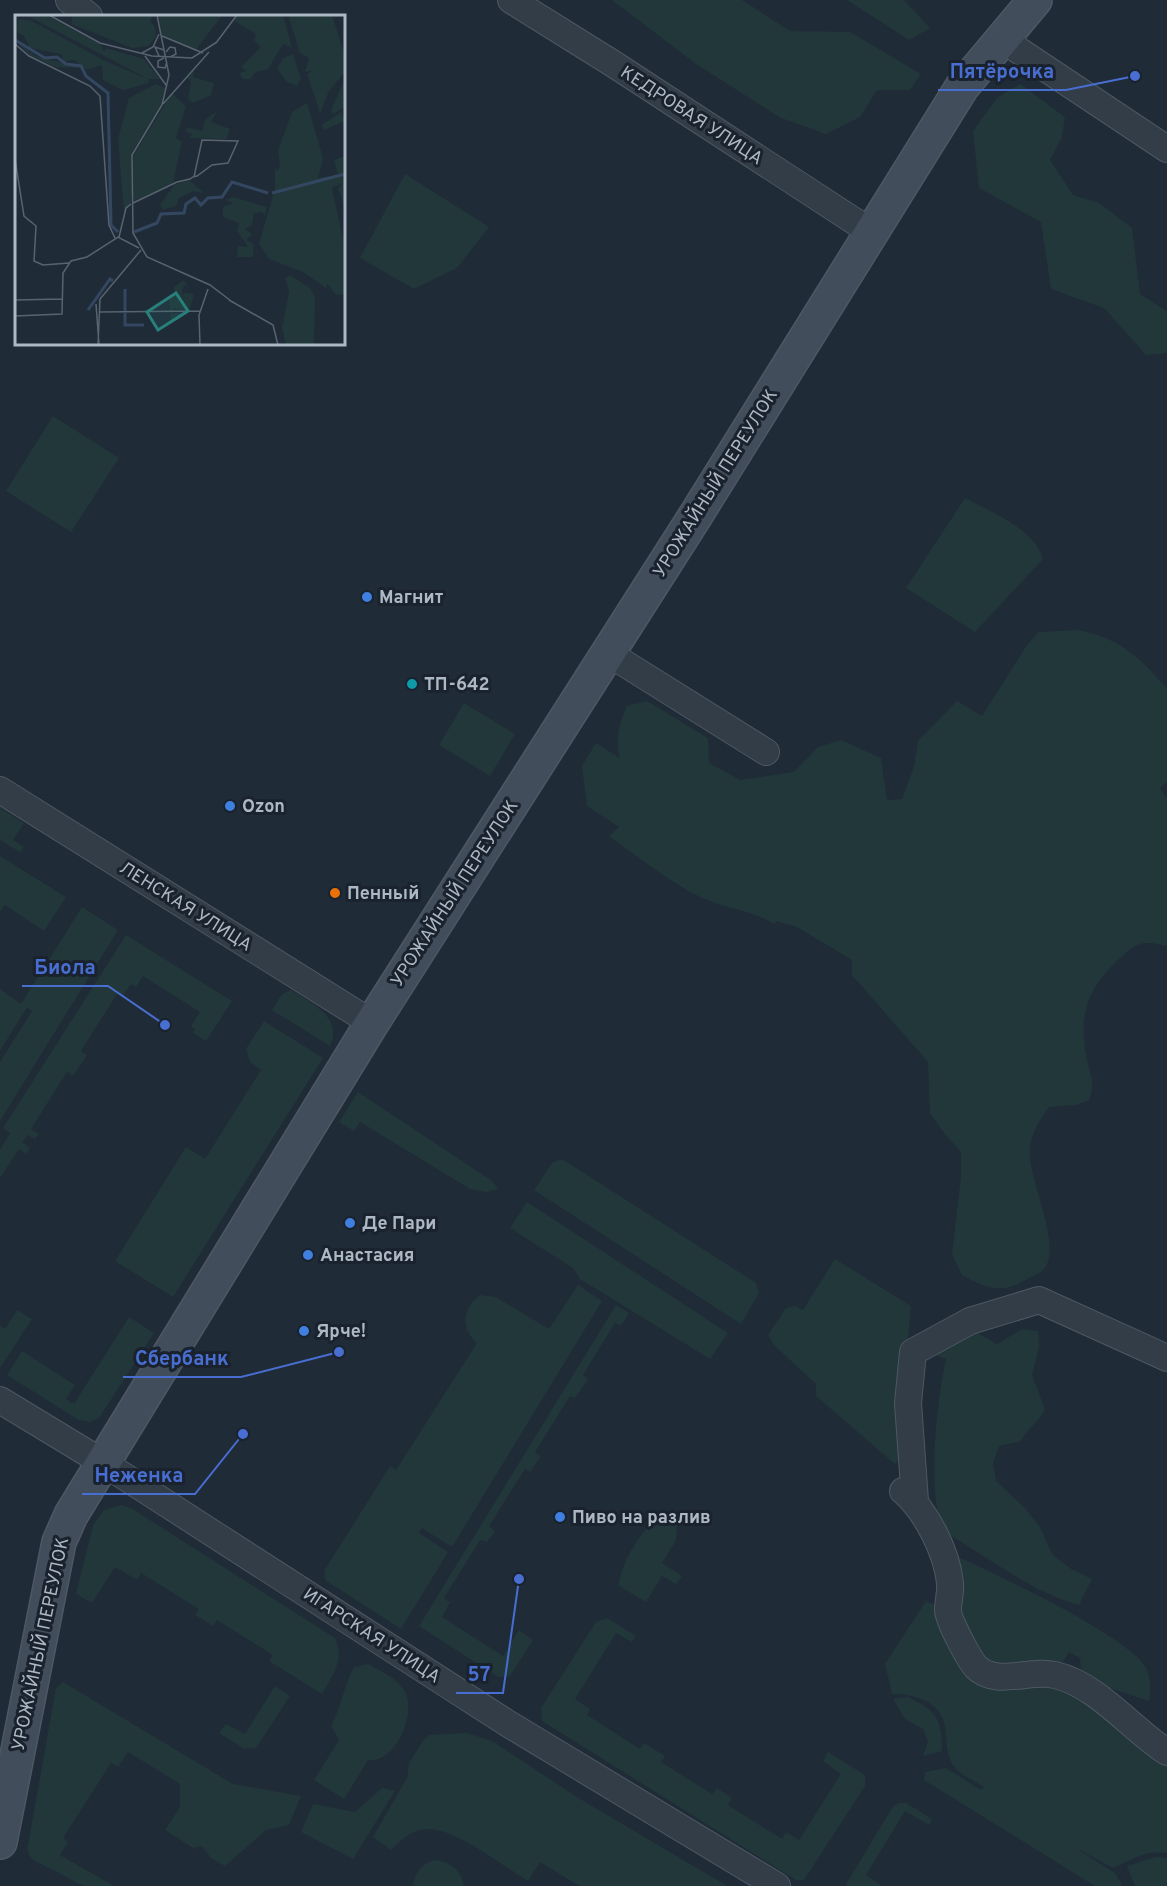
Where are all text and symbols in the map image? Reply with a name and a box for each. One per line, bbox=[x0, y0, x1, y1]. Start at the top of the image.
inset map bbox=[15, 15, 345, 345]
callout: Пятёрочка bbox=[938, 52, 1066, 90]
text: Пятёрочка bbox=[950, 60, 1054, 86]
street label: КЕДРОВАЯ УЛИЦА bbox=[616, 62, 767, 171]
street label: УРОЖАЙНЫЙ ПЕРЕУЛОК bbox=[647, 384, 784, 582]
place label: Магнит bbox=[379, 587, 444, 610]
marker: Магнит bbox=[360, 590, 374, 604]
place label: ТП-642 bbox=[424, 674, 490, 697]
marker: ТП-642 bbox=[405, 677, 419, 691]
street label: УРОЖАЙНЫЙ ПЕРЕУЛОК bbox=[385, 795, 524, 991]
place label: Ozon bbox=[242, 796, 285, 819]
marker: Ozon bbox=[223, 799, 237, 813]
street label: ЛЕНСКАЯ УЛИЦА bbox=[115, 857, 256, 957]
place label: Пенный bbox=[347, 883, 419, 906]
marker: Пенный bbox=[328, 886, 342, 900]
callout: Биола bbox=[22, 948, 108, 986]
text: Биола bbox=[34, 956, 96, 982]
place label: Де Пари bbox=[362, 1213, 436, 1236]
marker: Де Пари bbox=[343, 1216, 357, 1230]
place label: Анастасия bbox=[320, 1245, 414, 1268]
marker: Анастасия bbox=[301, 1248, 315, 1262]
place label: Ярче! bbox=[316, 1321, 366, 1344]
marker: Ярче! bbox=[297, 1324, 311, 1338]
callout: Сбербанк bbox=[123, 1339, 241, 1377]
text: Сбербанк bbox=[135, 1347, 229, 1373]
callout: Неженка bbox=[82, 1456, 195, 1494]
text: Неженка bbox=[95, 1464, 184, 1490]
place label: Пиво на разлив bbox=[572, 1507, 711, 1530]
marker: Пиво на разлив bbox=[553, 1510, 567, 1524]
street label: УРОЖАЙНЫЙ ПЕРЕУЛОК bbox=[6, 1535, 75, 1753]
street label: ИГАРСКАЯ УЛИЦА bbox=[298, 1583, 444, 1689]
callout: 57 bbox=[456, 1655, 503, 1693]
text: 57 bbox=[468, 1663, 490, 1689]

